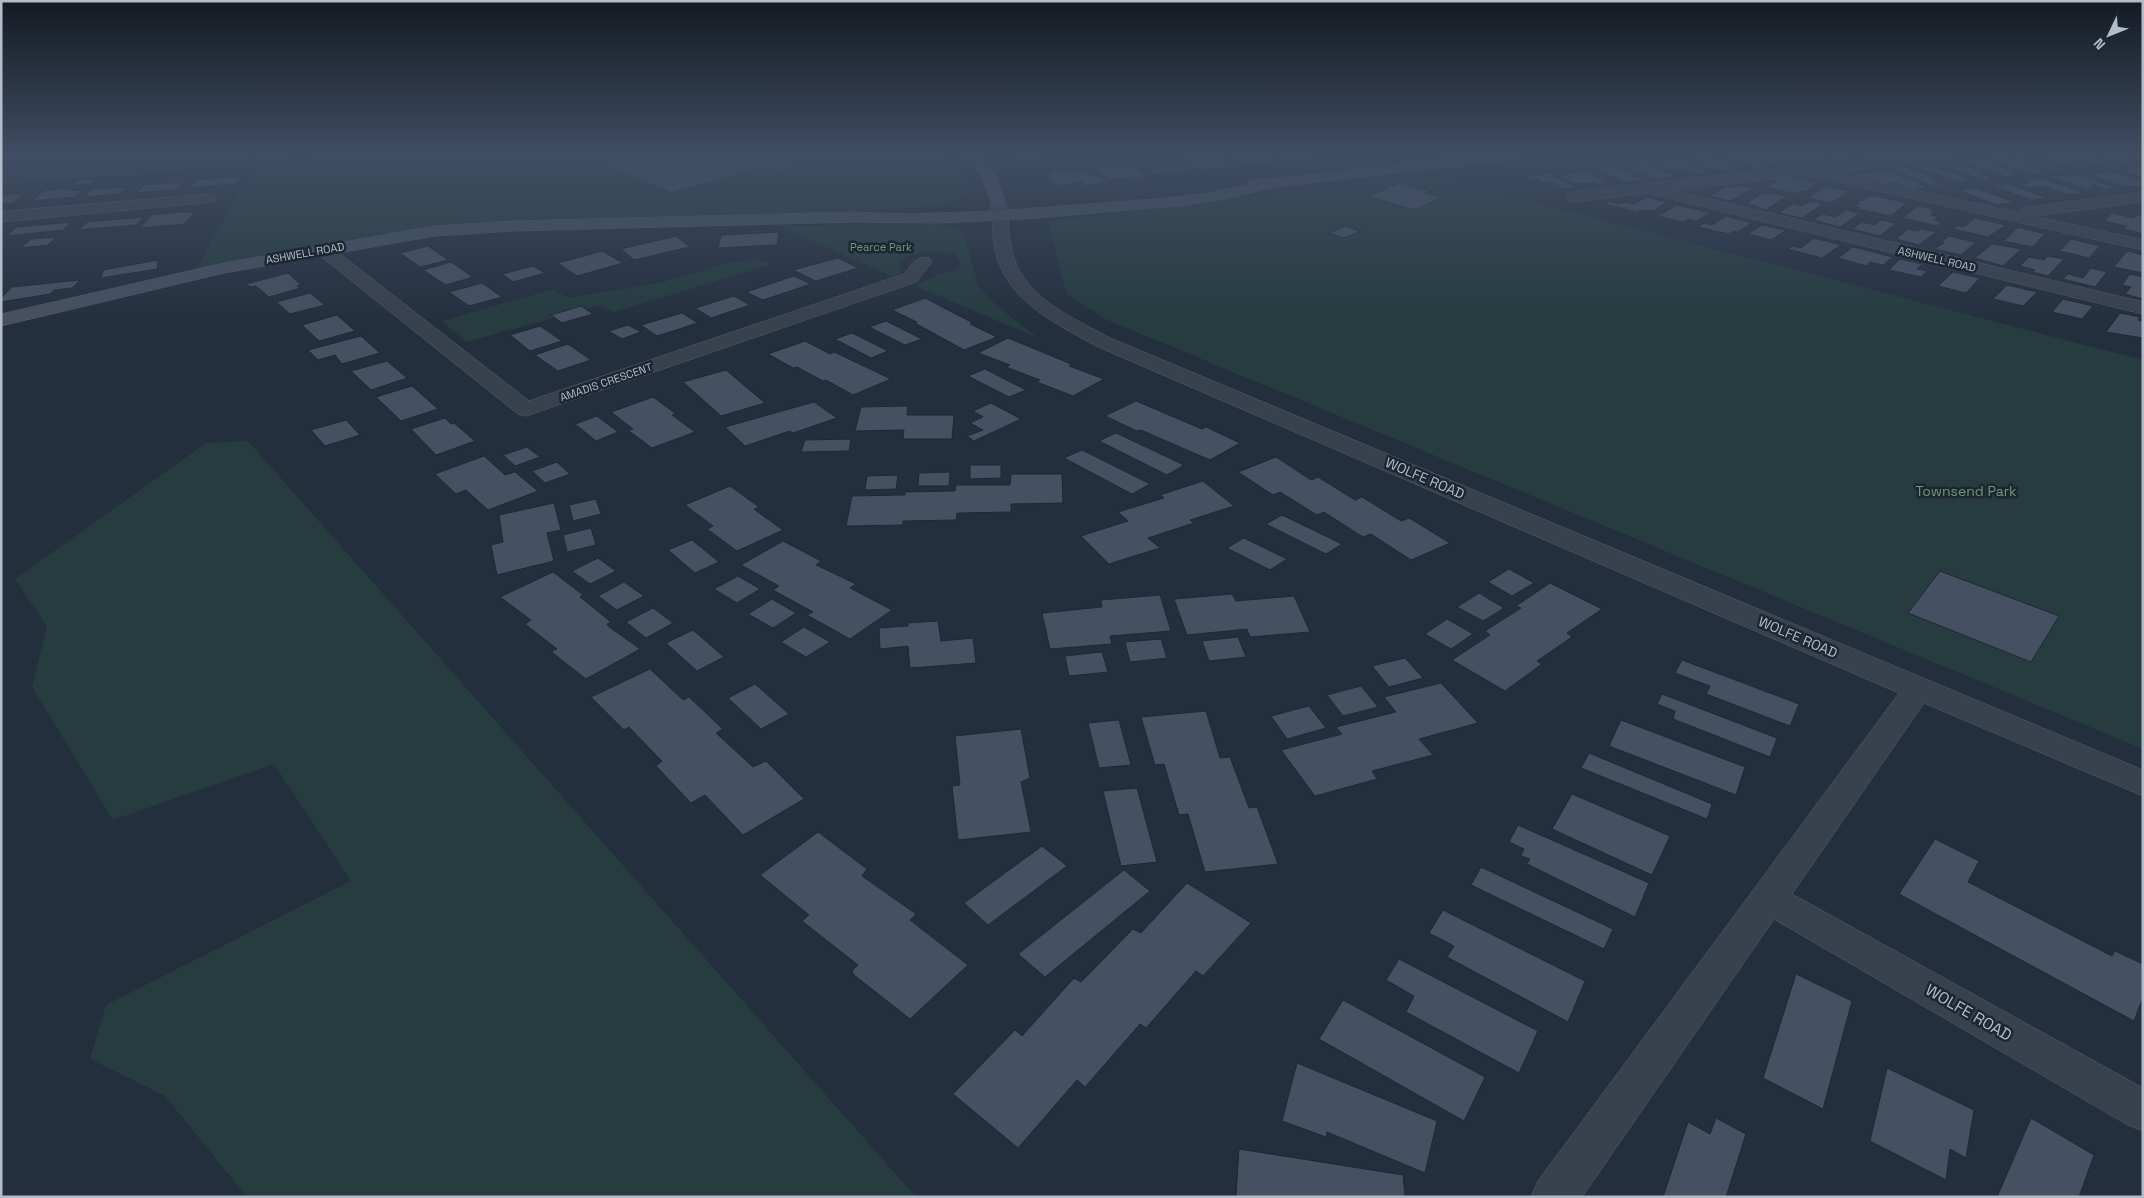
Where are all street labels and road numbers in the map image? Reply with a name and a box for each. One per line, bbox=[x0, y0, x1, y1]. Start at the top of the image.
street label: ASHWELL ROAD bbox=[265, 239, 345, 267]
street label: ASHWELL ROAD bbox=[1897, 243, 1977, 275]
street label: AMADIS CRESCENT bbox=[558, 359, 655, 404]
street label: WOLFE ROAD bbox=[1383, 453, 1467, 503]
street label: WOLFE ROAD bbox=[1756, 612, 1840, 662]
street label: WOLFE ROAD bbox=[1922, 979, 2016, 1046]

